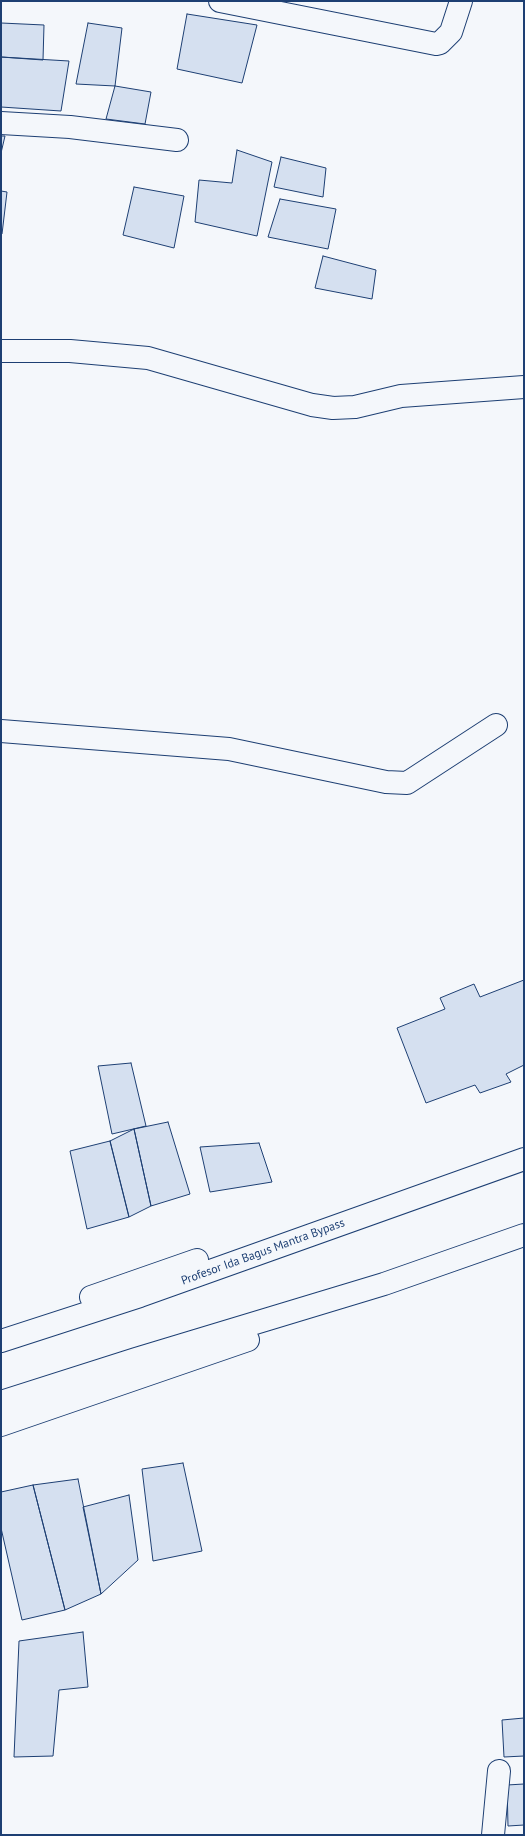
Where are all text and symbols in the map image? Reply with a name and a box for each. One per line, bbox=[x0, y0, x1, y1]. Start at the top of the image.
street label: Profesor Ida Bagus Mantra Bypass bbox=[179, 1216, 347, 1288]

